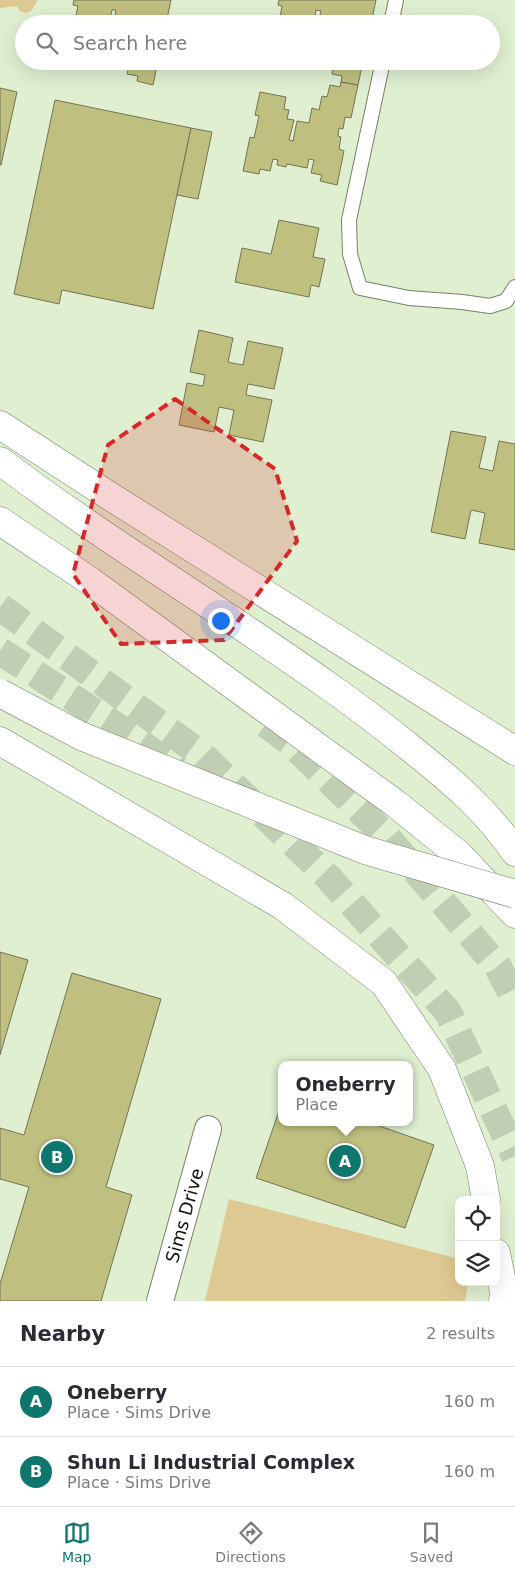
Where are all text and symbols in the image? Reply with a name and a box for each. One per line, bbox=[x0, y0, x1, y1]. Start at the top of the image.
search box bbox=[15, 15, 500, 70]
icon: search bbox=[33, 29, 61, 57]
text: Search here bbox=[73, 32, 187, 54]
your location bbox=[208, 608, 234, 634]
popup bbox=[278, 1061, 413, 1126]
text: Oneberry bbox=[295, 1073, 396, 1095]
text: Place bbox=[295, 1095, 338, 1114]
pin: B bbox=[41, 1138, 73, 1176]
pin: A bbox=[329, 1142, 361, 1180]
street label: Sims Drive bbox=[161, 1166, 207, 1265]
map controls bbox=[455, 1196, 500, 1286]
button: locate bbox=[455, 1196, 500, 1241]
button: layers bbox=[455, 1241, 500, 1286]
text: Nearby bbox=[20, 1322, 105, 1346]
text: 2 results bbox=[426, 1324, 495, 1343]
text: Oneberry bbox=[67, 1381, 167, 1403]
text: A bbox=[30, 1392, 42, 1411]
text: 160 m bbox=[444, 1392, 495, 1411]
text: Place · Sims Drive bbox=[67, 1403, 211, 1422]
text: Shun Li Industrial Complex bbox=[67, 1451, 355, 1473]
text: B bbox=[30, 1462, 42, 1481]
text: 160 m bbox=[444, 1462, 495, 1481]
text: Place · Sims Drive bbox=[67, 1473, 211, 1492]
tab: Map bbox=[62, 1519, 91, 1565]
tab: Directions bbox=[215, 1519, 286, 1565]
tab: Saved bbox=[410, 1519, 453, 1565]

